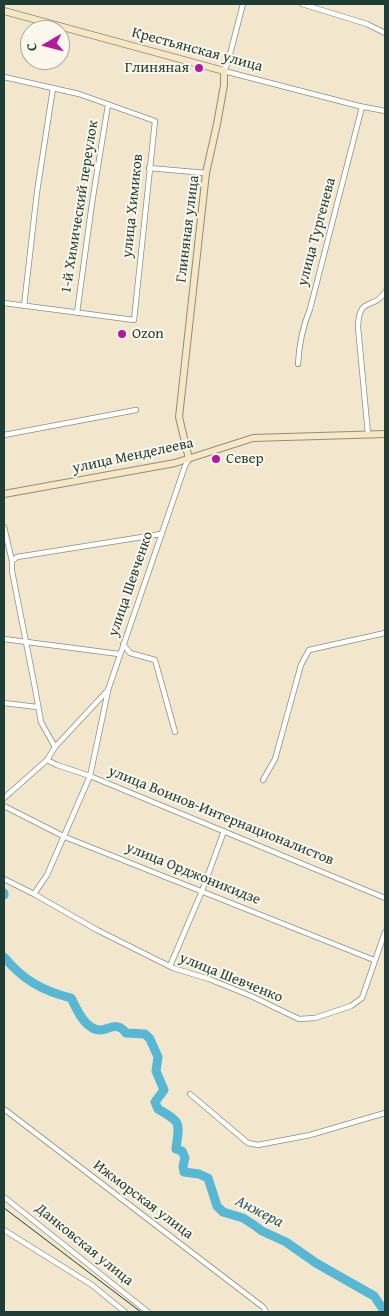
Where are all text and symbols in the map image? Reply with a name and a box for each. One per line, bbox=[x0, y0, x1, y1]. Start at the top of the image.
north arrow bbox=[20, 20, 70, 70]
street label: Крестьянская улица bbox=[130, 24, 264, 76]
text: С bbox=[21, 42, 42, 52]
place label: Глиняная bbox=[125, 59, 189, 77]
marker: Глиняная bbox=[193, 62, 205, 74]
street label: 1-й Химический переулок bbox=[57, 119, 103, 295]
street label: улица Химиков bbox=[119, 153, 147, 259]
street label: Глиняная улица bbox=[172, 174, 204, 284]
street label: улица Тургенева bbox=[294, 176, 340, 288]
place label: Ozon bbox=[132, 325, 164, 343]
marker: Ozon bbox=[116, 328, 128, 340]
street label: улица Менделеева bbox=[71, 434, 195, 478]
place label: Север bbox=[226, 450, 264, 468]
marker: Север bbox=[210, 453, 222, 465]
street label: улица Шевченко bbox=[105, 529, 157, 639]
street label: улица Воинов-Интернационалистов bbox=[106, 762, 336, 870]
street label: улица Орджоникидзе bbox=[123, 839, 263, 909]
street label: улица Шевченко bbox=[177, 949, 285, 1007]
street label: Ижморская улица bbox=[89, 1157, 197, 1243]
water label: Анжера bbox=[232, 1192, 286, 1232]
street label: Данковская улица bbox=[31, 1200, 137, 1290]

